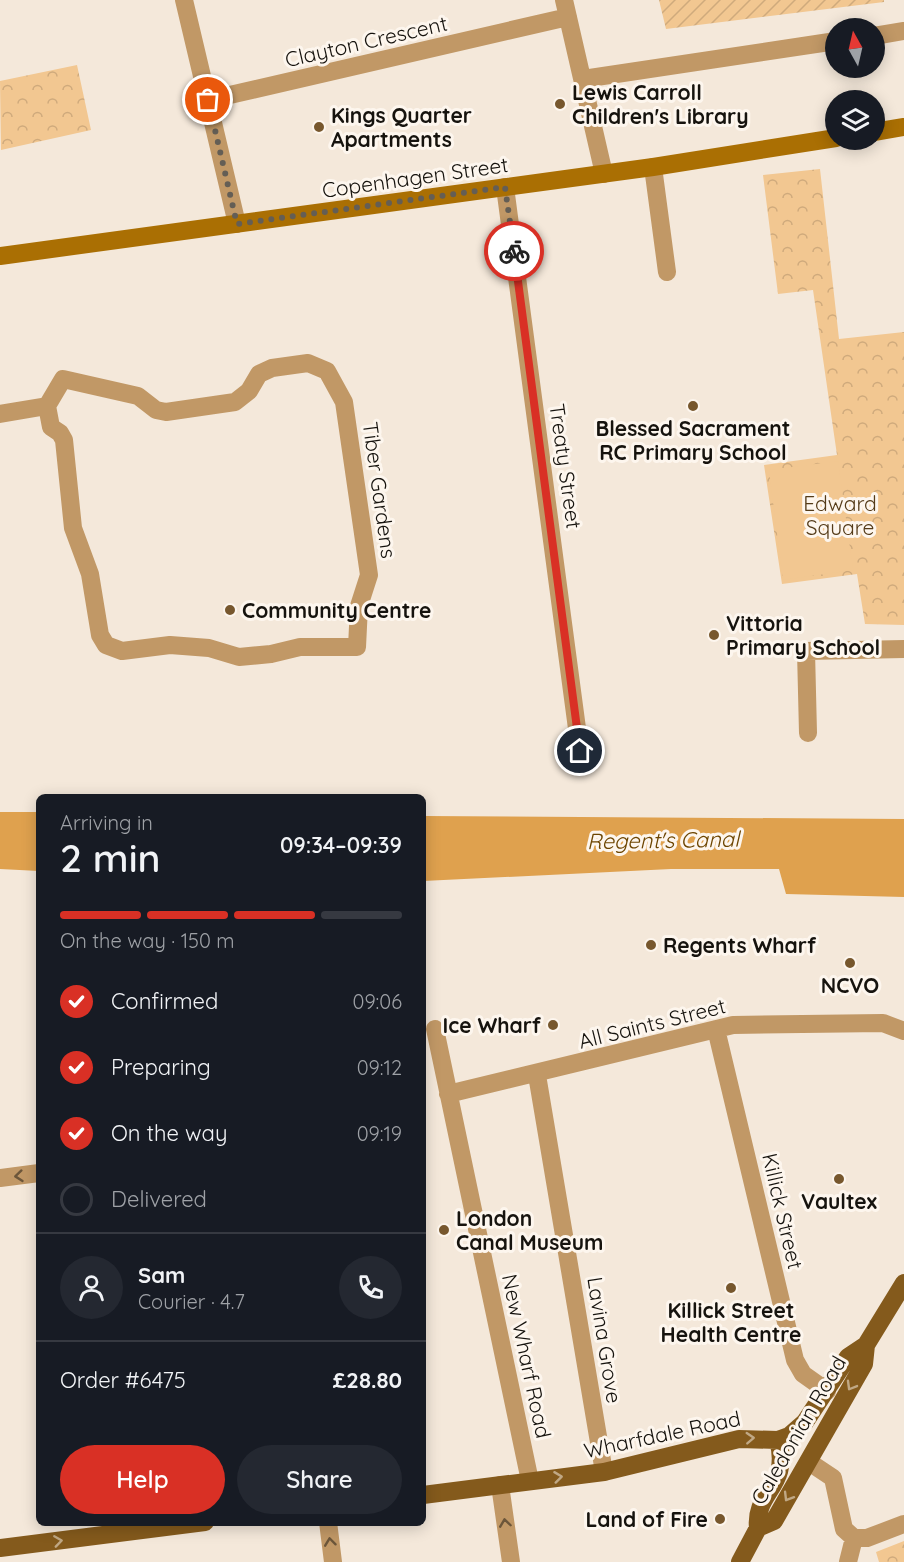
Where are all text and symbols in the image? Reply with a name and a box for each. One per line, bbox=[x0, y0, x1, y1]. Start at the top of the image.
street label: Clayton Crescent bbox=[282, 10, 450, 72]
north arrow bbox=[825, 18, 885, 78]
map controls bbox=[825, 18, 885, 150]
pin bbox=[182, 74, 233, 125]
place label: Lewis Carroll Children's Library bbox=[572, 79, 749, 129]
icon: bag bbox=[191, 83, 224, 116]
button: layers bbox=[825, 90, 885, 150]
marker: Lewis Carroll Children's Library bbox=[553, 97, 567, 111]
place label: Kings Quarter Apartments bbox=[331, 102, 472, 152]
marker: Kings Quarter Apartments bbox=[312, 120, 326, 134]
street label: Copenhagen Street bbox=[320, 151, 510, 203]
courier bbox=[484, 221, 544, 281]
icon: bike bbox=[498, 235, 531, 268]
marker: Blessed Sacrament RC Primary School bbox=[686, 399, 700, 413]
street label: Treaty Street bbox=[544, 402, 588, 530]
place label: Blessed Sacrament RC Primary School bbox=[596, 415, 790, 465]
street label: Tiber Gardens bbox=[358, 420, 402, 560]
park label: Edward Square bbox=[803, 490, 877, 540]
place label: Community Centre bbox=[242, 597, 431, 623]
marker: Community Centre bbox=[223, 603, 237, 617]
place label: Vittoria Primary School bbox=[726, 610, 880, 660]
marker: Vittoria Primary School bbox=[707, 628, 721, 642]
pin bbox=[554, 725, 605, 776]
icon: home bbox=[563, 734, 596, 767]
text: Arriving in bbox=[60, 810, 153, 835]
water label: Regent's Canal bbox=[587, 825, 742, 855]
text: 09:34–09:39 bbox=[280, 831, 402, 859]
text: 2 min bbox=[60, 833, 161, 882]
text: On the way · 150 m bbox=[60, 928, 235, 953]
place label: Regents Wharf bbox=[663, 932, 817, 958]
marker: Regents Wharf bbox=[644, 938, 658, 952]
marker: NCVO bbox=[843, 956, 857, 970]
place label: NCVO bbox=[821, 972, 879, 998]
icon: check bbox=[60, 985, 93, 1018]
text: Confirmed bbox=[111, 987, 218, 1015]
text: 09:06 bbox=[353, 989, 402, 1014]
street label: All Saints Street bbox=[576, 992, 728, 1054]
place label: Ice Wharf bbox=[442, 1012, 542, 1038]
marker: Ice Wharf bbox=[546, 1018, 560, 1032]
icon: check bbox=[60, 1051, 93, 1084]
text: Preparing bbox=[111, 1053, 211, 1081]
text: 09:12 bbox=[357, 1055, 402, 1080]
icon: check bbox=[60, 1117, 93, 1150]
text: On the way bbox=[111, 1119, 227, 1147]
text: 09:19 bbox=[357, 1121, 402, 1146]
street label: Killick Street bbox=[757, 1151, 809, 1271]
one-way arrow bbox=[15, 1169, 24, 1181]
marker: Vaultex bbox=[832, 1172, 846, 1186]
text: Delivered bbox=[111, 1185, 207, 1213]
place label: Vaultex bbox=[801, 1188, 877, 1214]
place label: London Canal Museum bbox=[456, 1205, 603, 1255]
marker: London Canal Museum bbox=[437, 1223, 451, 1237]
button: person bbox=[60, 1256, 123, 1319]
button: phone bbox=[339, 1256, 402, 1319]
text: Sam bbox=[138, 1261, 185, 1289]
street label: New Wharf Road bbox=[497, 1272, 557, 1440]
street label: Lavina Grove bbox=[582, 1275, 628, 1405]
marker: Killick Street Health Centre bbox=[724, 1281, 738, 1295]
text: Courier · 4.7 bbox=[138, 1289, 245, 1314]
place label: Killick Street Health Centre bbox=[661, 1297, 801, 1347]
street label: Caledonian Road bbox=[745, 1351, 851, 1509]
text: Order #6475 bbox=[60, 1366, 186, 1394]
text: £28.80 bbox=[333, 1366, 402, 1394]
one-way arrow bbox=[847, 1380, 858, 1390]
street label: Wharfdale Road bbox=[581, 1405, 743, 1463]
one-way arrow bbox=[745, 1432, 754, 1445]
button: Help bbox=[60, 1445, 225, 1514]
button: Share bbox=[237, 1445, 402, 1514]
one-way arrow bbox=[554, 1472, 563, 1484]
one-way arrow bbox=[784, 1491, 796, 1501]
place label: Land of Fire bbox=[585, 1506, 708, 1532]
marker: Land of Fire bbox=[713, 1512, 727, 1526]
one-way arrow bbox=[500, 1519, 512, 1528]
one-way arrow bbox=[53, 1535, 63, 1547]
one-way arrow bbox=[325, 1538, 337, 1547]

